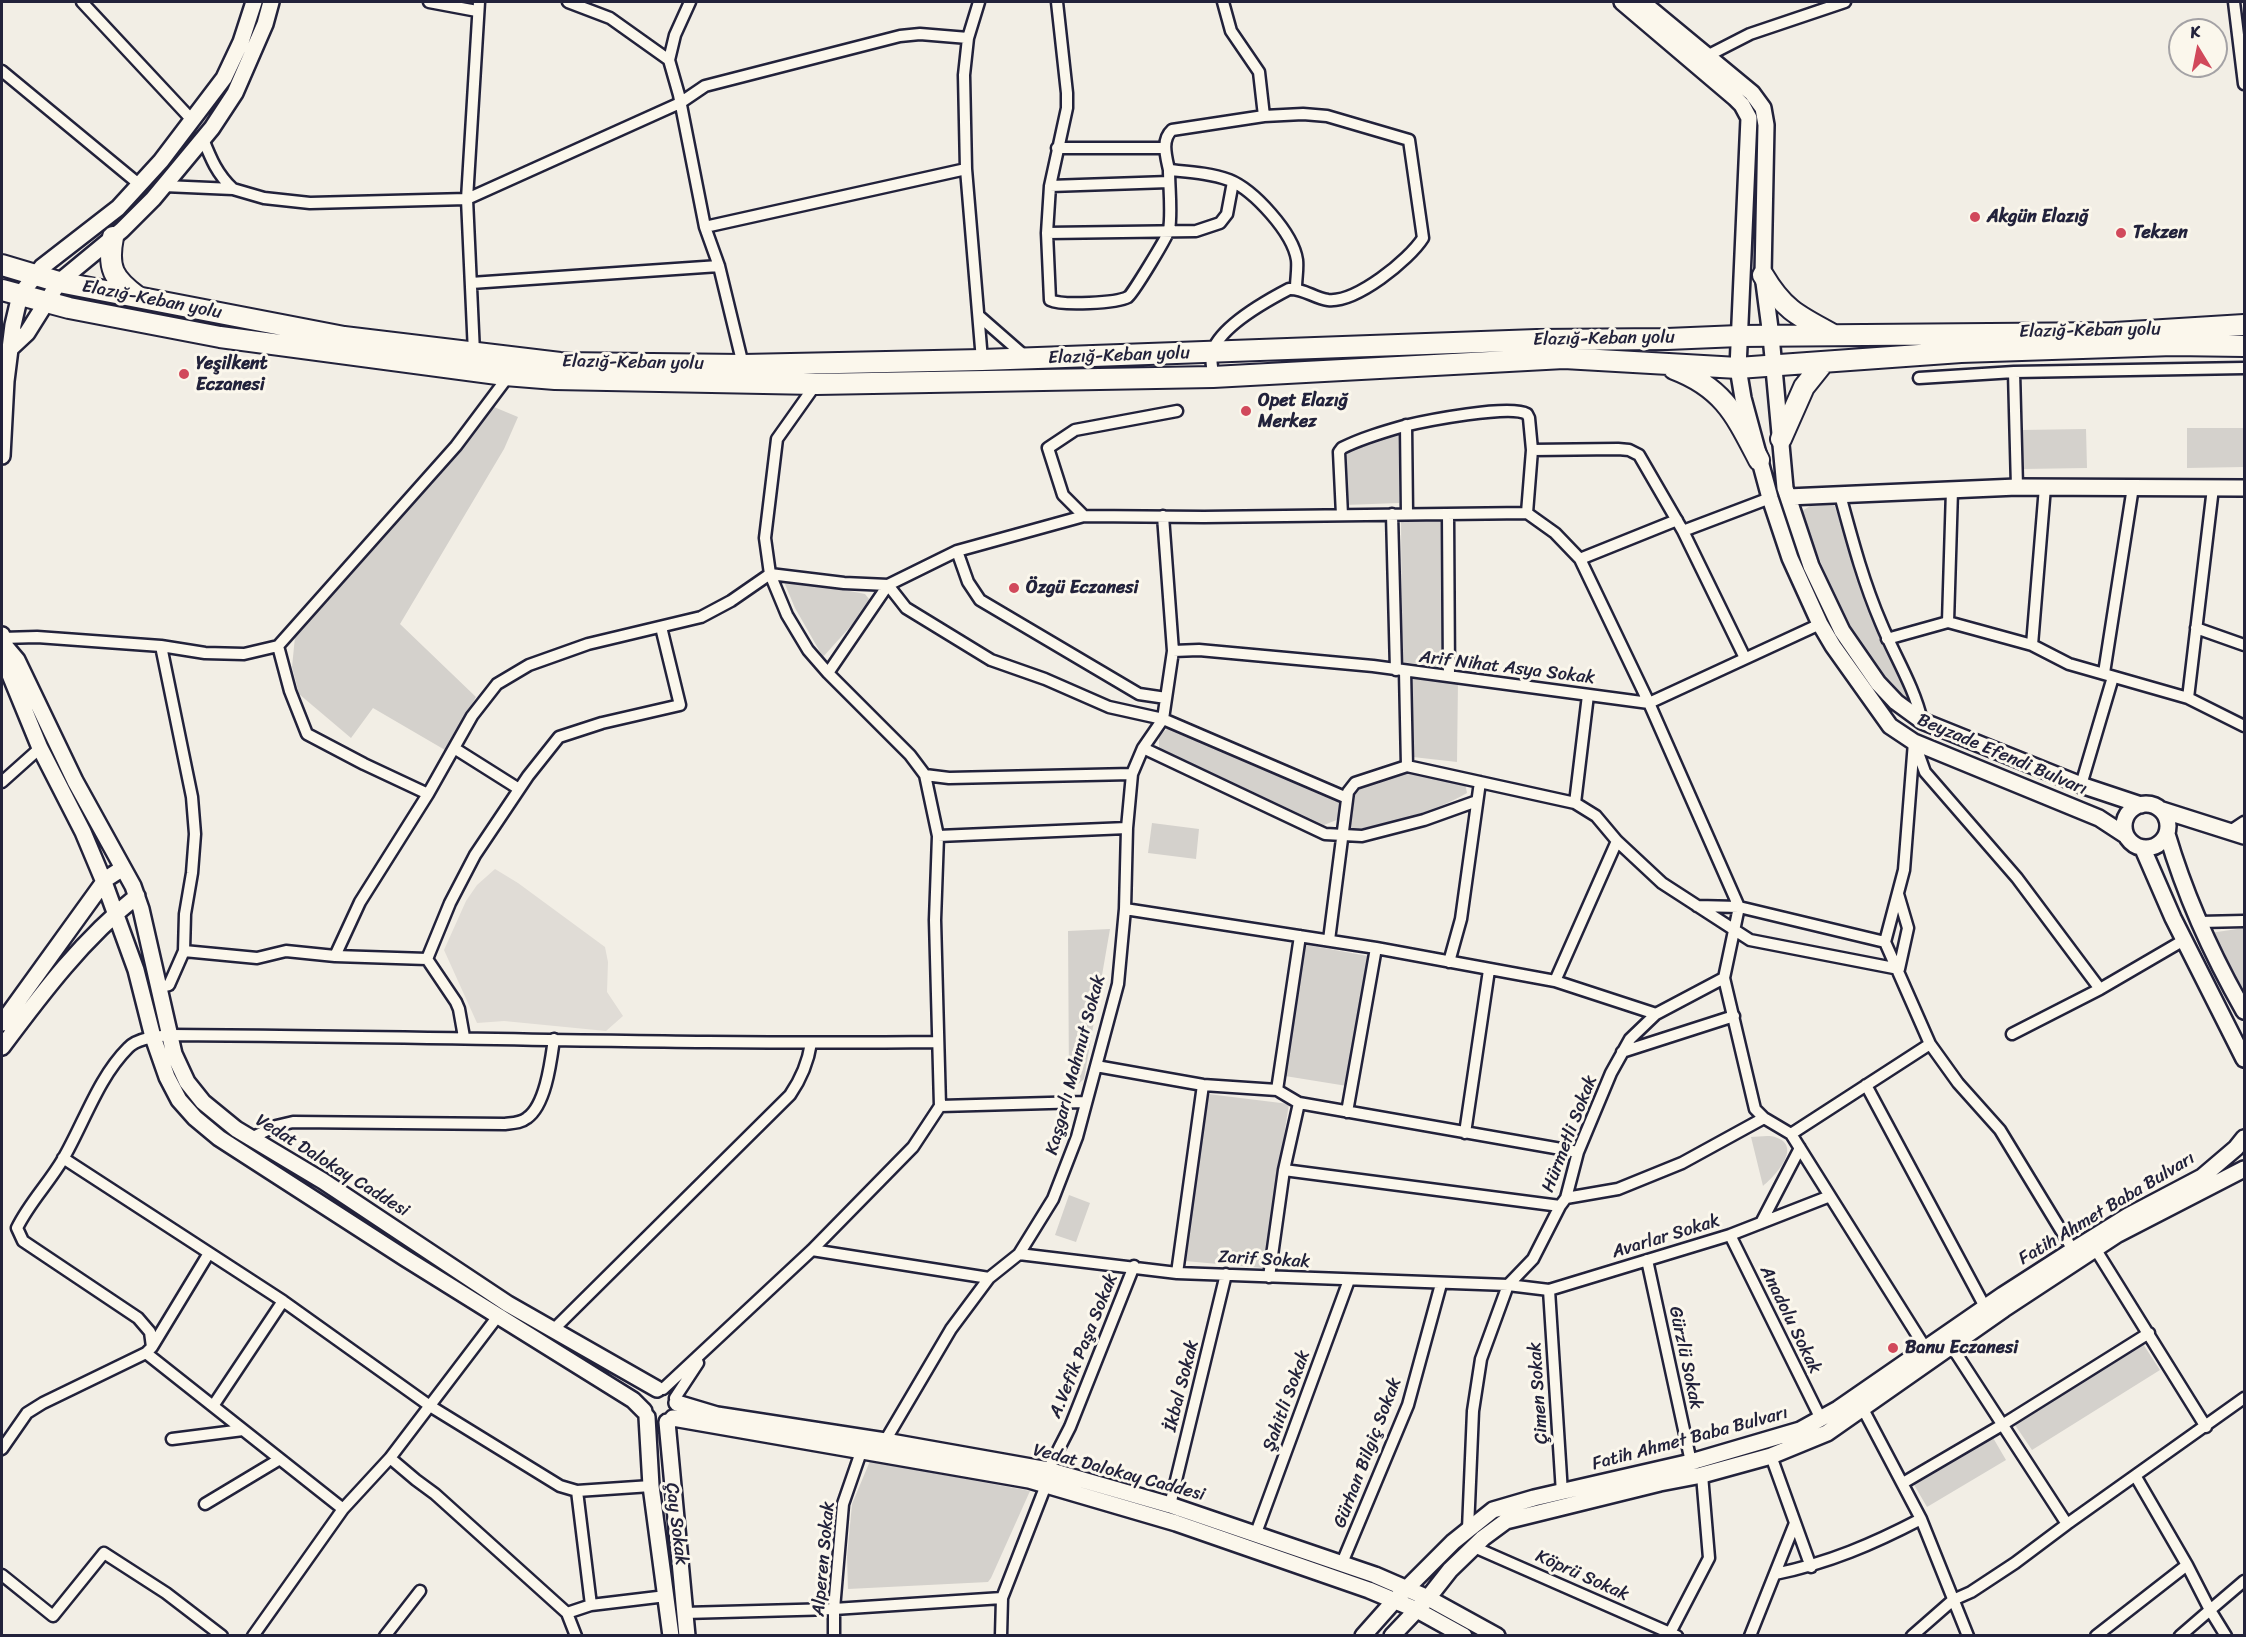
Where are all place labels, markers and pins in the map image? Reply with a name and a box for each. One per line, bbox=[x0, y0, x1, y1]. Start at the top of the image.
place label: Akgün Elazığ bbox=[1987, 206, 2088, 228]
marker: Akgün Elazığ bbox=[1968, 210, 1982, 224]
place label: Tekzen bbox=[2133, 222, 2188, 244]
marker: Tekzen bbox=[2114, 226, 2128, 240]
place label: Yeşilkent Eczanesi bbox=[196, 353, 268, 395]
marker: Yeşilkent Eczanesi bbox=[177, 367, 191, 381]
place label: Opet Elazığ Merkez bbox=[1258, 390, 1348, 432]
marker: Opet Elazığ Merkez bbox=[1239, 404, 1253, 418]
place label: Özgü Eczanesi bbox=[1026, 577, 1138, 599]
marker: Özgü Eczanesi bbox=[1007, 581, 1021, 595]
place label: Banu Eczanesi bbox=[1905, 1337, 2018, 1359]
marker: Banu Eczanesi bbox=[1886, 1341, 1900, 1355]

